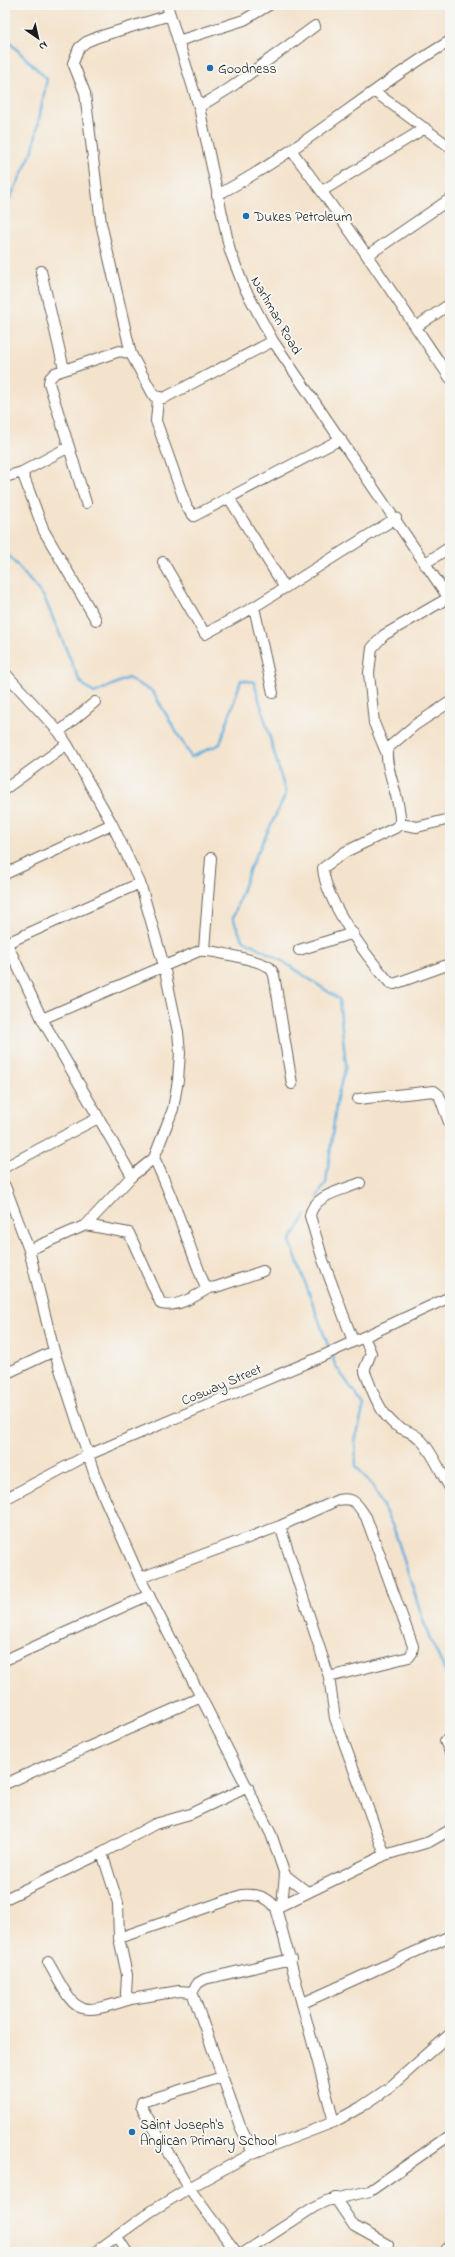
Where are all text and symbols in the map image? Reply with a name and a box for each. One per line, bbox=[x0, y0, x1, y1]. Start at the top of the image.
north arrow bbox=[18, 18, 58, 58]
text: N bbox=[35, 37, 51, 54]
place label: Goodness bbox=[218, 59, 277, 80]
marker: Goodness bbox=[205, 63, 215, 73]
place label: Dukes Petroleum bbox=[253, 207, 352, 228]
marker: Dukes Petroleum bbox=[241, 211, 251, 221]
street label: Narhman Road bbox=[245, 273, 307, 359]
street label: Cosway Street bbox=[178, 1359, 266, 1413]
place label: Saint Joseph's Anglican Primary School bbox=[140, 2115, 277, 2153]
marker: Saint Joseph's Anglican Primary School bbox=[127, 2127, 137, 2137]

